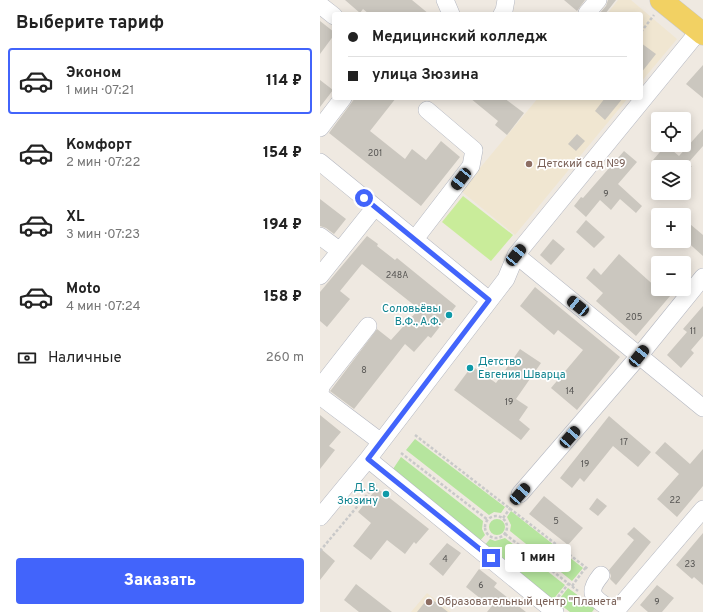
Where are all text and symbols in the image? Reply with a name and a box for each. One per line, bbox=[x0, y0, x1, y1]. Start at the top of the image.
text: Выберите тариф bbox=[16, 12, 164, 35]
text: Медицинский колледж bbox=[372, 28, 548, 47]
icon: car bbox=[18, 63, 54, 99]
text: Эконом bbox=[66, 64, 121, 83]
text: улица Зюзина bbox=[372, 66, 479, 85]
text: 114 ₽ bbox=[266, 72, 302, 91]
text: 1 мин · 07:21 bbox=[66, 83, 134, 99]
map controls bbox=[651, 112, 691, 296]
button: locate bbox=[651, 112, 691, 152]
icon: car bbox=[18, 135, 54, 171]
text: Комфорт bbox=[66, 136, 132, 155]
text: 154 ₽ bbox=[263, 144, 302, 163]
house number: 201 bbox=[368, 148, 382, 159]
text: 2 мин · 07:22 bbox=[66, 155, 140, 171]
place label: Детский сад №9 bbox=[537, 157, 626, 171]
marker: Детский сад №9 bbox=[524, 159, 534, 169]
button: layers bbox=[651, 160, 691, 200]
car bbox=[449, 166, 473, 192]
route start bbox=[355, 189, 373, 207]
house number: 9 bbox=[603, 189, 609, 200]
icon: car bbox=[18, 207, 54, 243]
text: XL bbox=[66, 208, 84, 227]
button: + bbox=[651, 208, 691, 248]
text: 194 ₽ bbox=[263, 216, 302, 235]
text: 3 мин · 07:23 bbox=[66, 227, 140, 243]
car bbox=[504, 242, 528, 268]
button: − bbox=[651, 256, 691, 296]
house number: 248А bbox=[386, 270, 408, 281]
icon: car bbox=[18, 279, 54, 315]
text: Moto bbox=[66, 280, 101, 299]
text: 158 ₽ bbox=[263, 288, 302, 307]
car bbox=[565, 294, 591, 318]
text: 4 мин · 07:24 bbox=[66, 299, 141, 315]
place label: Соловьёвы В.Ф., А.Ф. bbox=[382, 302, 441, 329]
marker: Соловьёвы В.Ф., А.Ф. bbox=[444, 310, 454, 320]
house number: 205 bbox=[626, 312, 642, 323]
house number: 11 bbox=[690, 326, 696, 337]
car bbox=[627, 343, 651, 369]
icon: cash bbox=[16, 347, 38, 369]
text: Наличные bbox=[48, 349, 122, 368]
text: 260 m bbox=[266, 350, 304, 366]
place label: Детство Евгения Шварца bbox=[478, 355, 566, 382]
marker: Детство Евгения Шварца bbox=[465, 363, 475, 373]
house number: 8 bbox=[361, 365, 367, 376]
house number: 14 bbox=[566, 386, 575, 397]
house number: 19 bbox=[505, 397, 513, 408]
car bbox=[558, 424, 582, 450]
house number: 17 bbox=[620, 437, 628, 448]
house number: 19 bbox=[581, 459, 589, 470]
place label: Д. В. Зюзину bbox=[337, 481, 378, 508]
car bbox=[508, 481, 532, 507]
marker: Д. В. Зюзину bbox=[381, 489, 391, 499]
house number: 22 bbox=[669, 495, 681, 506]
house number: 5 bbox=[553, 516, 559, 527]
callout: 1 мин bbox=[505, 544, 571, 572]
route end bbox=[482, 549, 500, 567]
text: 1 мин bbox=[521, 550, 555, 566]
house number: 4 bbox=[442, 554, 448, 565]
button: Заказать bbox=[16, 558, 304, 604]
house number: 23 bbox=[685, 559, 695, 570]
house number: 6 bbox=[478, 580, 484, 591]
place label: Образовательный центр "Планета" bbox=[437, 595, 621, 609]
marker: Образовательный центр "Планета" bbox=[424, 597, 434, 607]
house number: 9 bbox=[654, 597, 660, 608]

